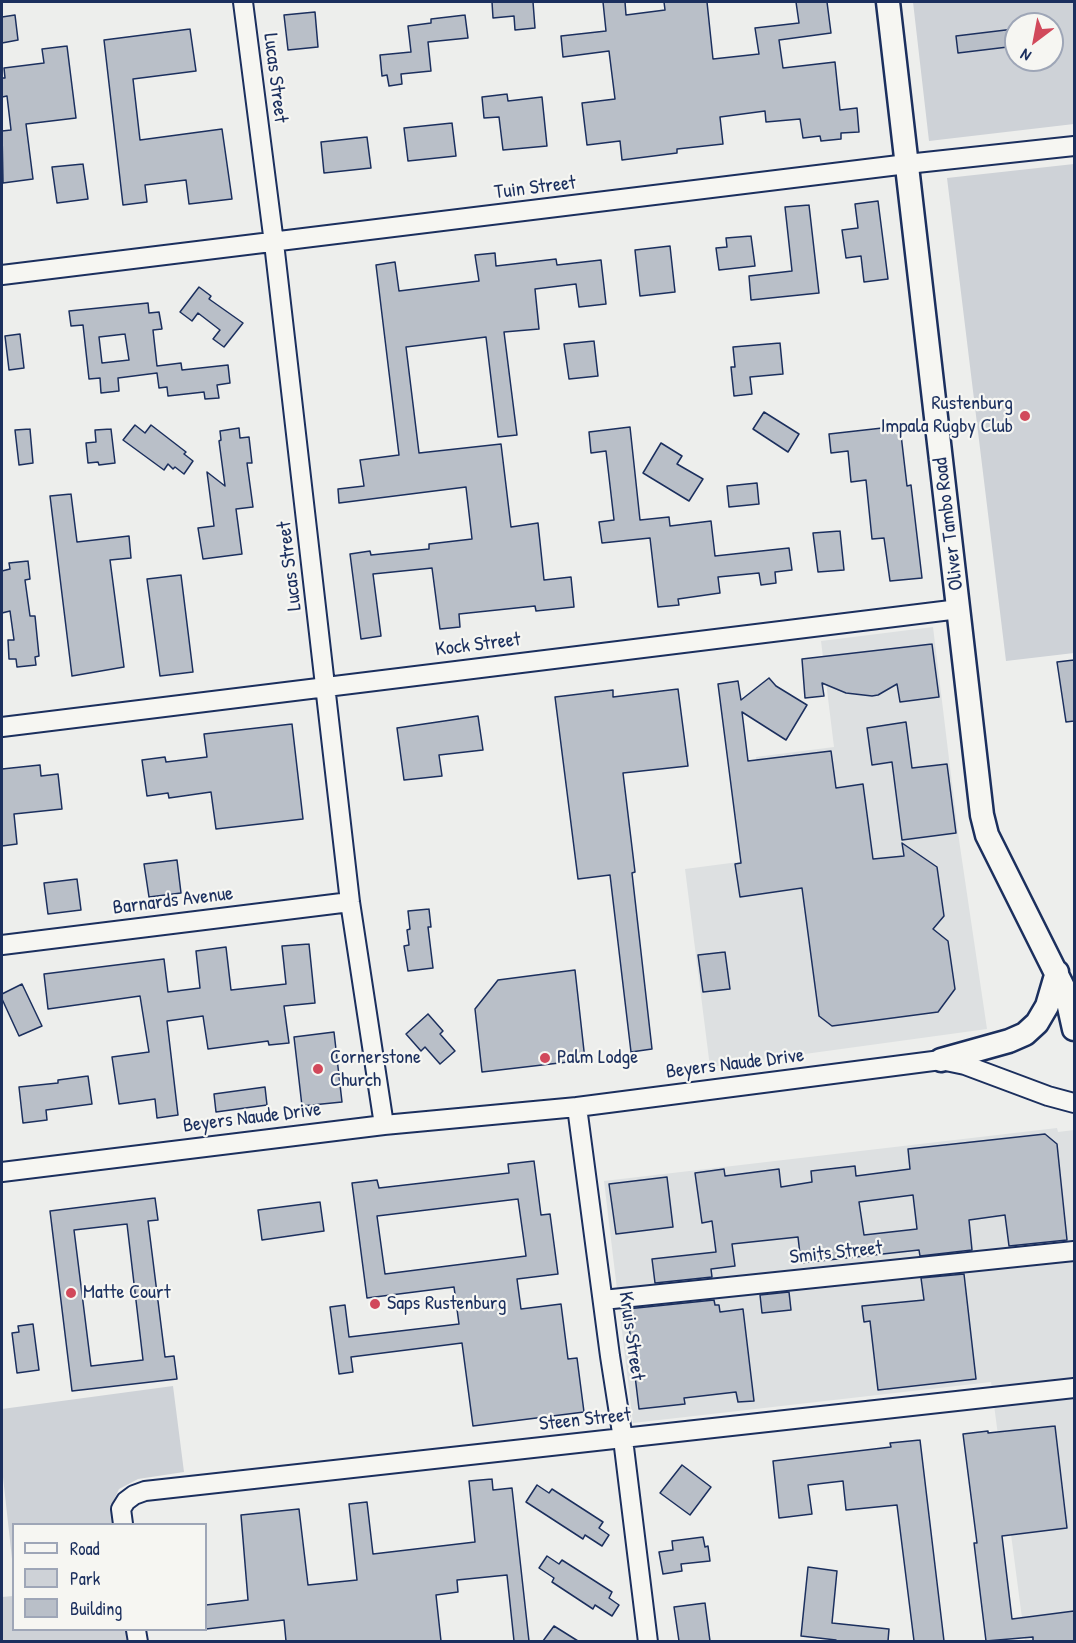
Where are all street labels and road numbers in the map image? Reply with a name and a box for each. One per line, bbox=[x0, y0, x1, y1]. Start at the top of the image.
street label: Lucas Street bbox=[258, 32, 292, 124]
street label: Tuin Street bbox=[493, 171, 577, 205]
street label: Oliver Tambo Road bbox=[929, 456, 969, 592]
street label: Lucas Street bbox=[273, 520, 307, 612]
street label: Kock Street bbox=[434, 628, 522, 662]
street label: Barnards Avenue bbox=[111, 882, 235, 920]
street label: Beyers Naude Drive bbox=[665, 1044, 805, 1084]
street label: Beyers Naude Drive bbox=[182, 1098, 322, 1138]
street label: Smits Street bbox=[789, 1236, 883, 1270]
street label: Kruis Street bbox=[613, 1290, 649, 1382]
street label: Steen Street bbox=[538, 1403, 632, 1437]

